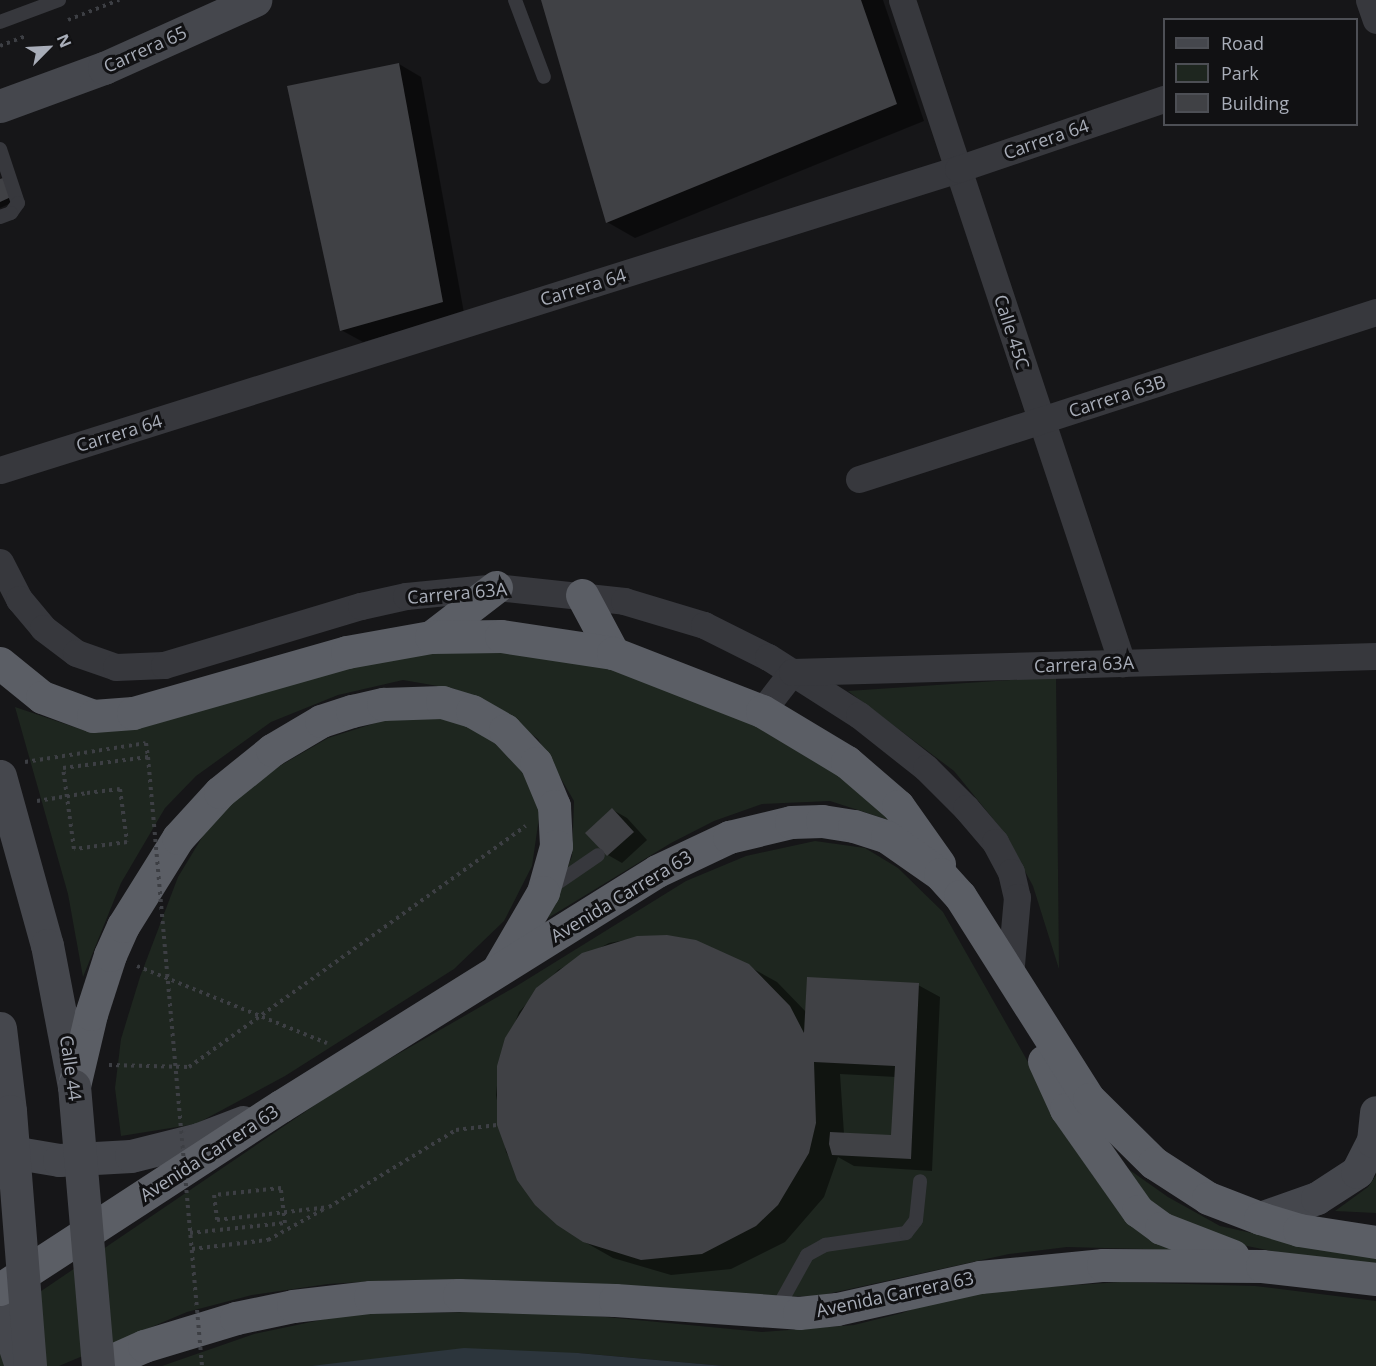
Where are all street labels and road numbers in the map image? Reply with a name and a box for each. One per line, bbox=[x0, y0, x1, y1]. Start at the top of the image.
street label: Carrera 65 bbox=[100, 21, 190, 77]
street label: Carrera 64 bbox=[1001, 114, 1091, 164]
street label: Carrera 64 bbox=[537, 264, 629, 310]
street label: Calle 45C bbox=[990, 292, 1034, 372]
street label: Carrera 63B bbox=[1066, 370, 1168, 422]
street label: Carrera 64 bbox=[73, 410, 165, 456]
street label: Carrera 63A bbox=[406, 578, 508, 608]
street label: Carrera 63A bbox=[1034, 651, 1134, 677]
street label: Avenida Carrera 63 bbox=[547, 845, 695, 947]
street label: Calle 44 bbox=[56, 1034, 86, 1102]
street label: Avenida Carrera 63 bbox=[136, 1100, 282, 1206]
street label: Avenida Carrera 63 bbox=[814, 1267, 976, 1321]

